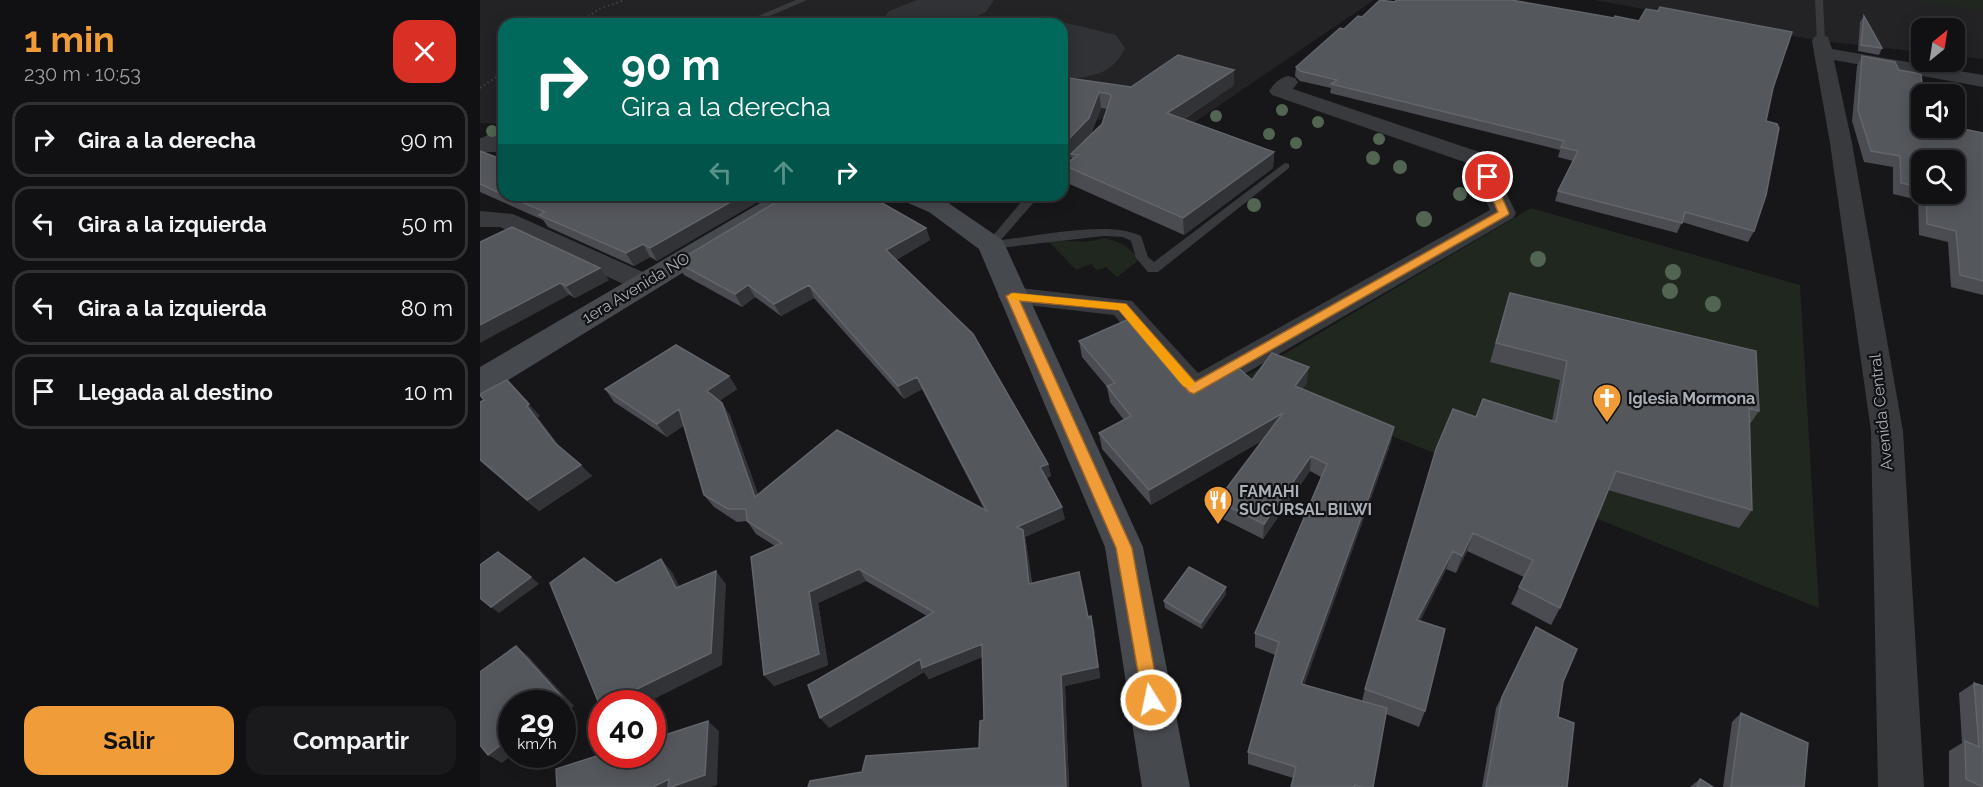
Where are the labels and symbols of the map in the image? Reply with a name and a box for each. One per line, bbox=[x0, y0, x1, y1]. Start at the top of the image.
north arrow bbox=[1911, 18, 1965, 72]
pin bbox=[1462, 151, 1513, 202]
street label: 1era Avenida NO bbox=[579, 248, 693, 328]
street label: Avenida Central bbox=[1865, 352, 1897, 471]
church icon: Iglesia Mormona bbox=[1591, 382, 1623, 424]
place label: Iglesia Mormona bbox=[1628, 389, 1755, 408]
place label: FAMAHI SUCURSAL BILWI bbox=[1239, 482, 1372, 519]
restaurant icon: FAMAHI SUCURSAL BILWI bbox=[1202, 484, 1234, 526]
position arrow bbox=[1119, 668, 1183, 732]
speed limit sign: 40 bbox=[588, 690, 666, 768]

